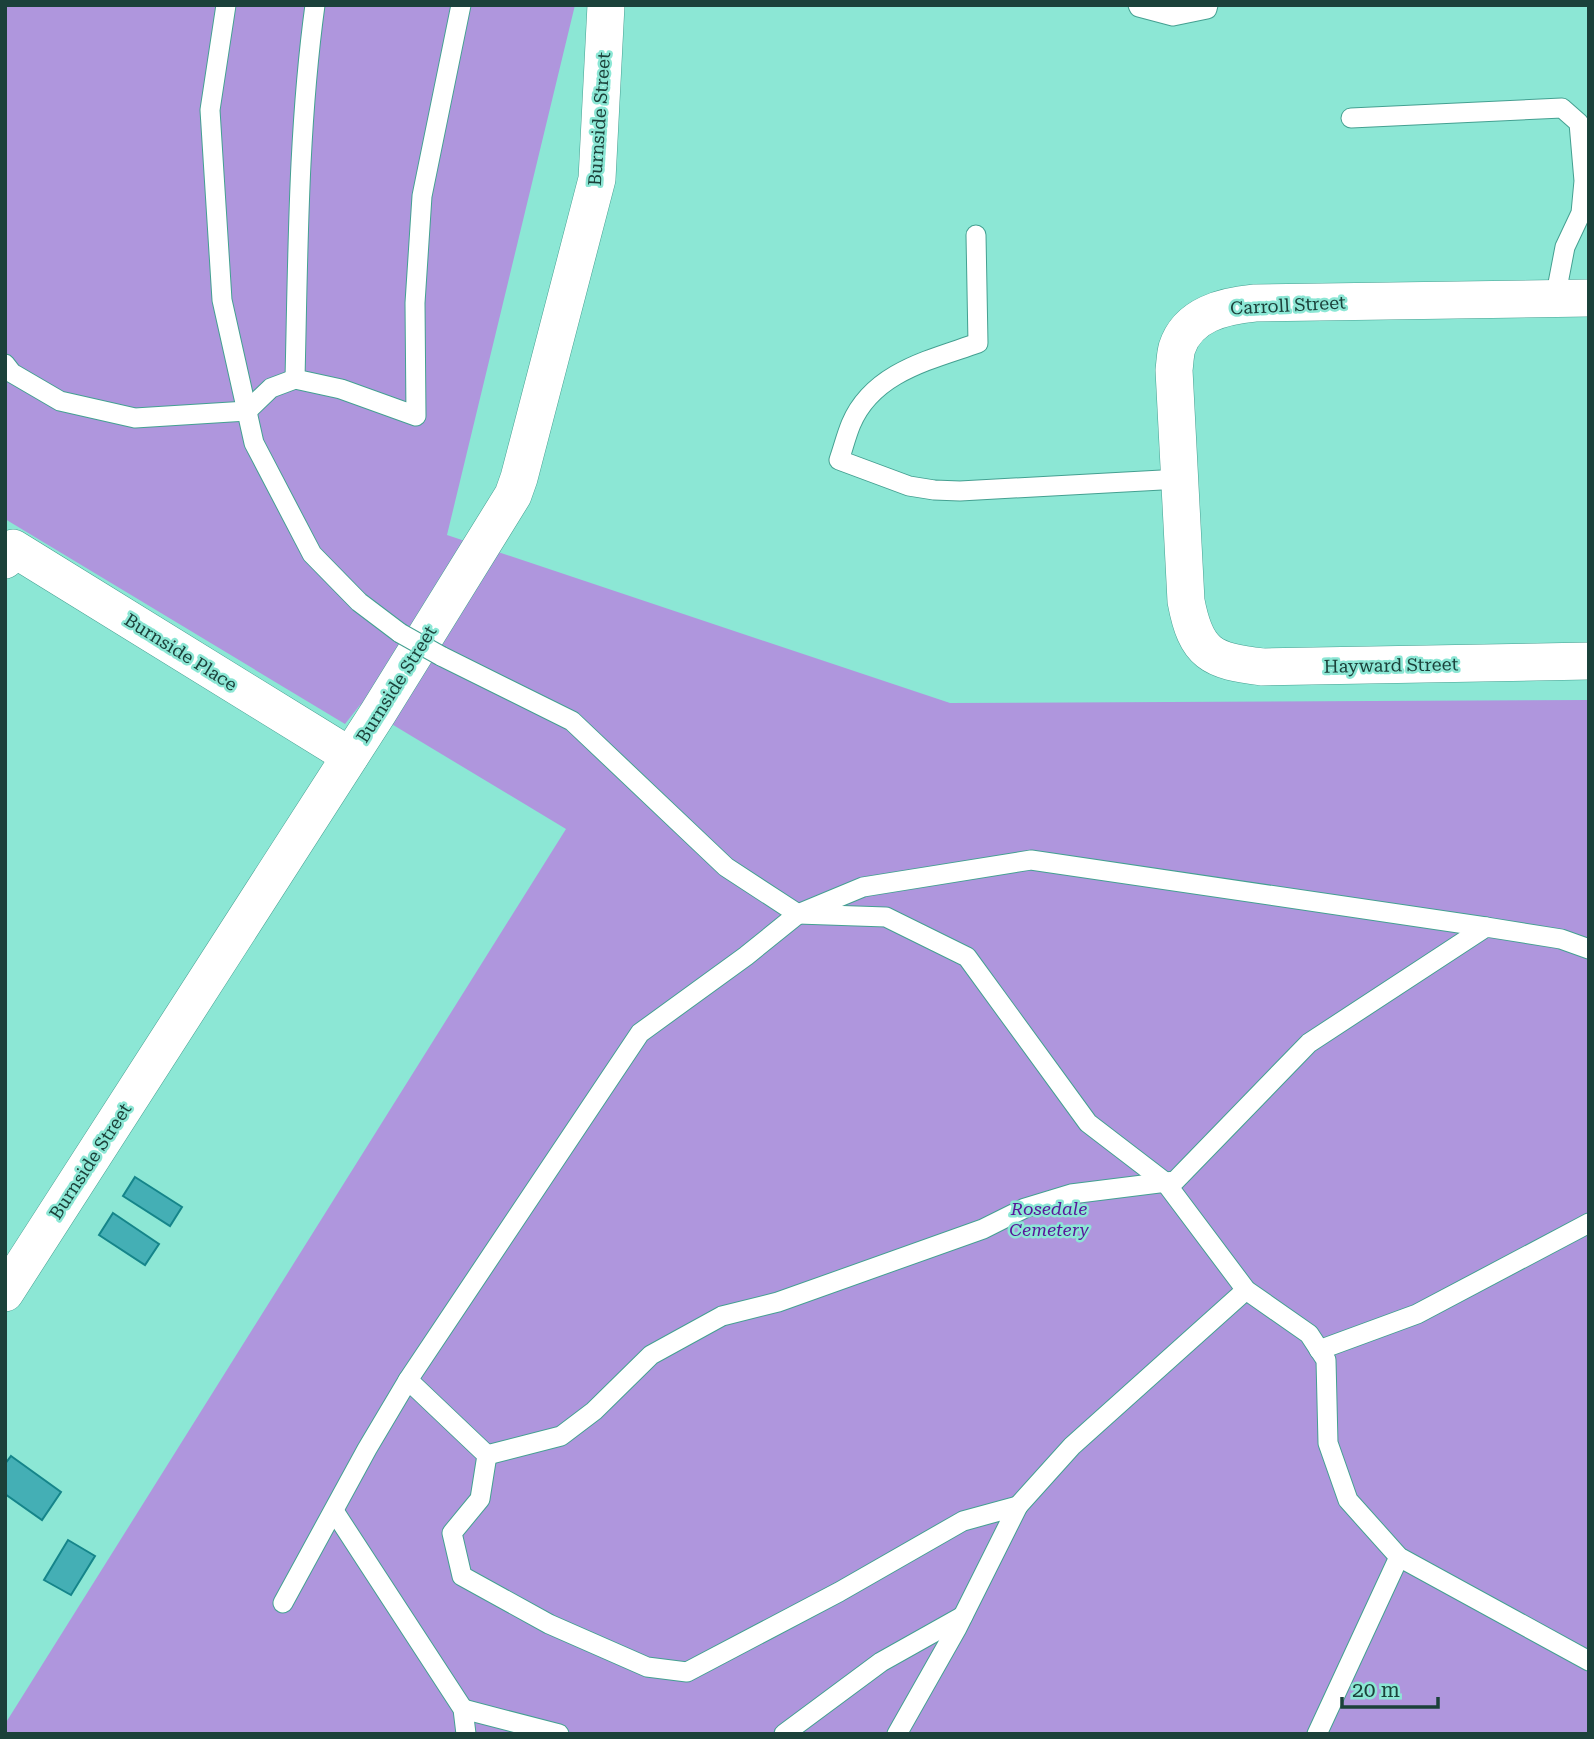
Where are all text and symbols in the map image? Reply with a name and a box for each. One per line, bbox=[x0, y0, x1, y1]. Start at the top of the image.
street label: Burnside Street bbox=[584, 51, 614, 187]
street label: Carroll Street bbox=[1230, 291, 1347, 319]
street label: Burnside Place bbox=[121, 609, 241, 695]
street label: Burnside Street bbox=[352, 621, 441, 746]
street label: Hayward Street bbox=[1324, 653, 1459, 677]
street label: Burnside Street bbox=[45, 1099, 135, 1223]
park label: Rosedale Cemetery bbox=[1009, 1198, 1090, 1240]
scale bar bbox=[1342, 1666, 1438, 1710]
text: 20 m bbox=[1352, 1678, 1400, 1702]

